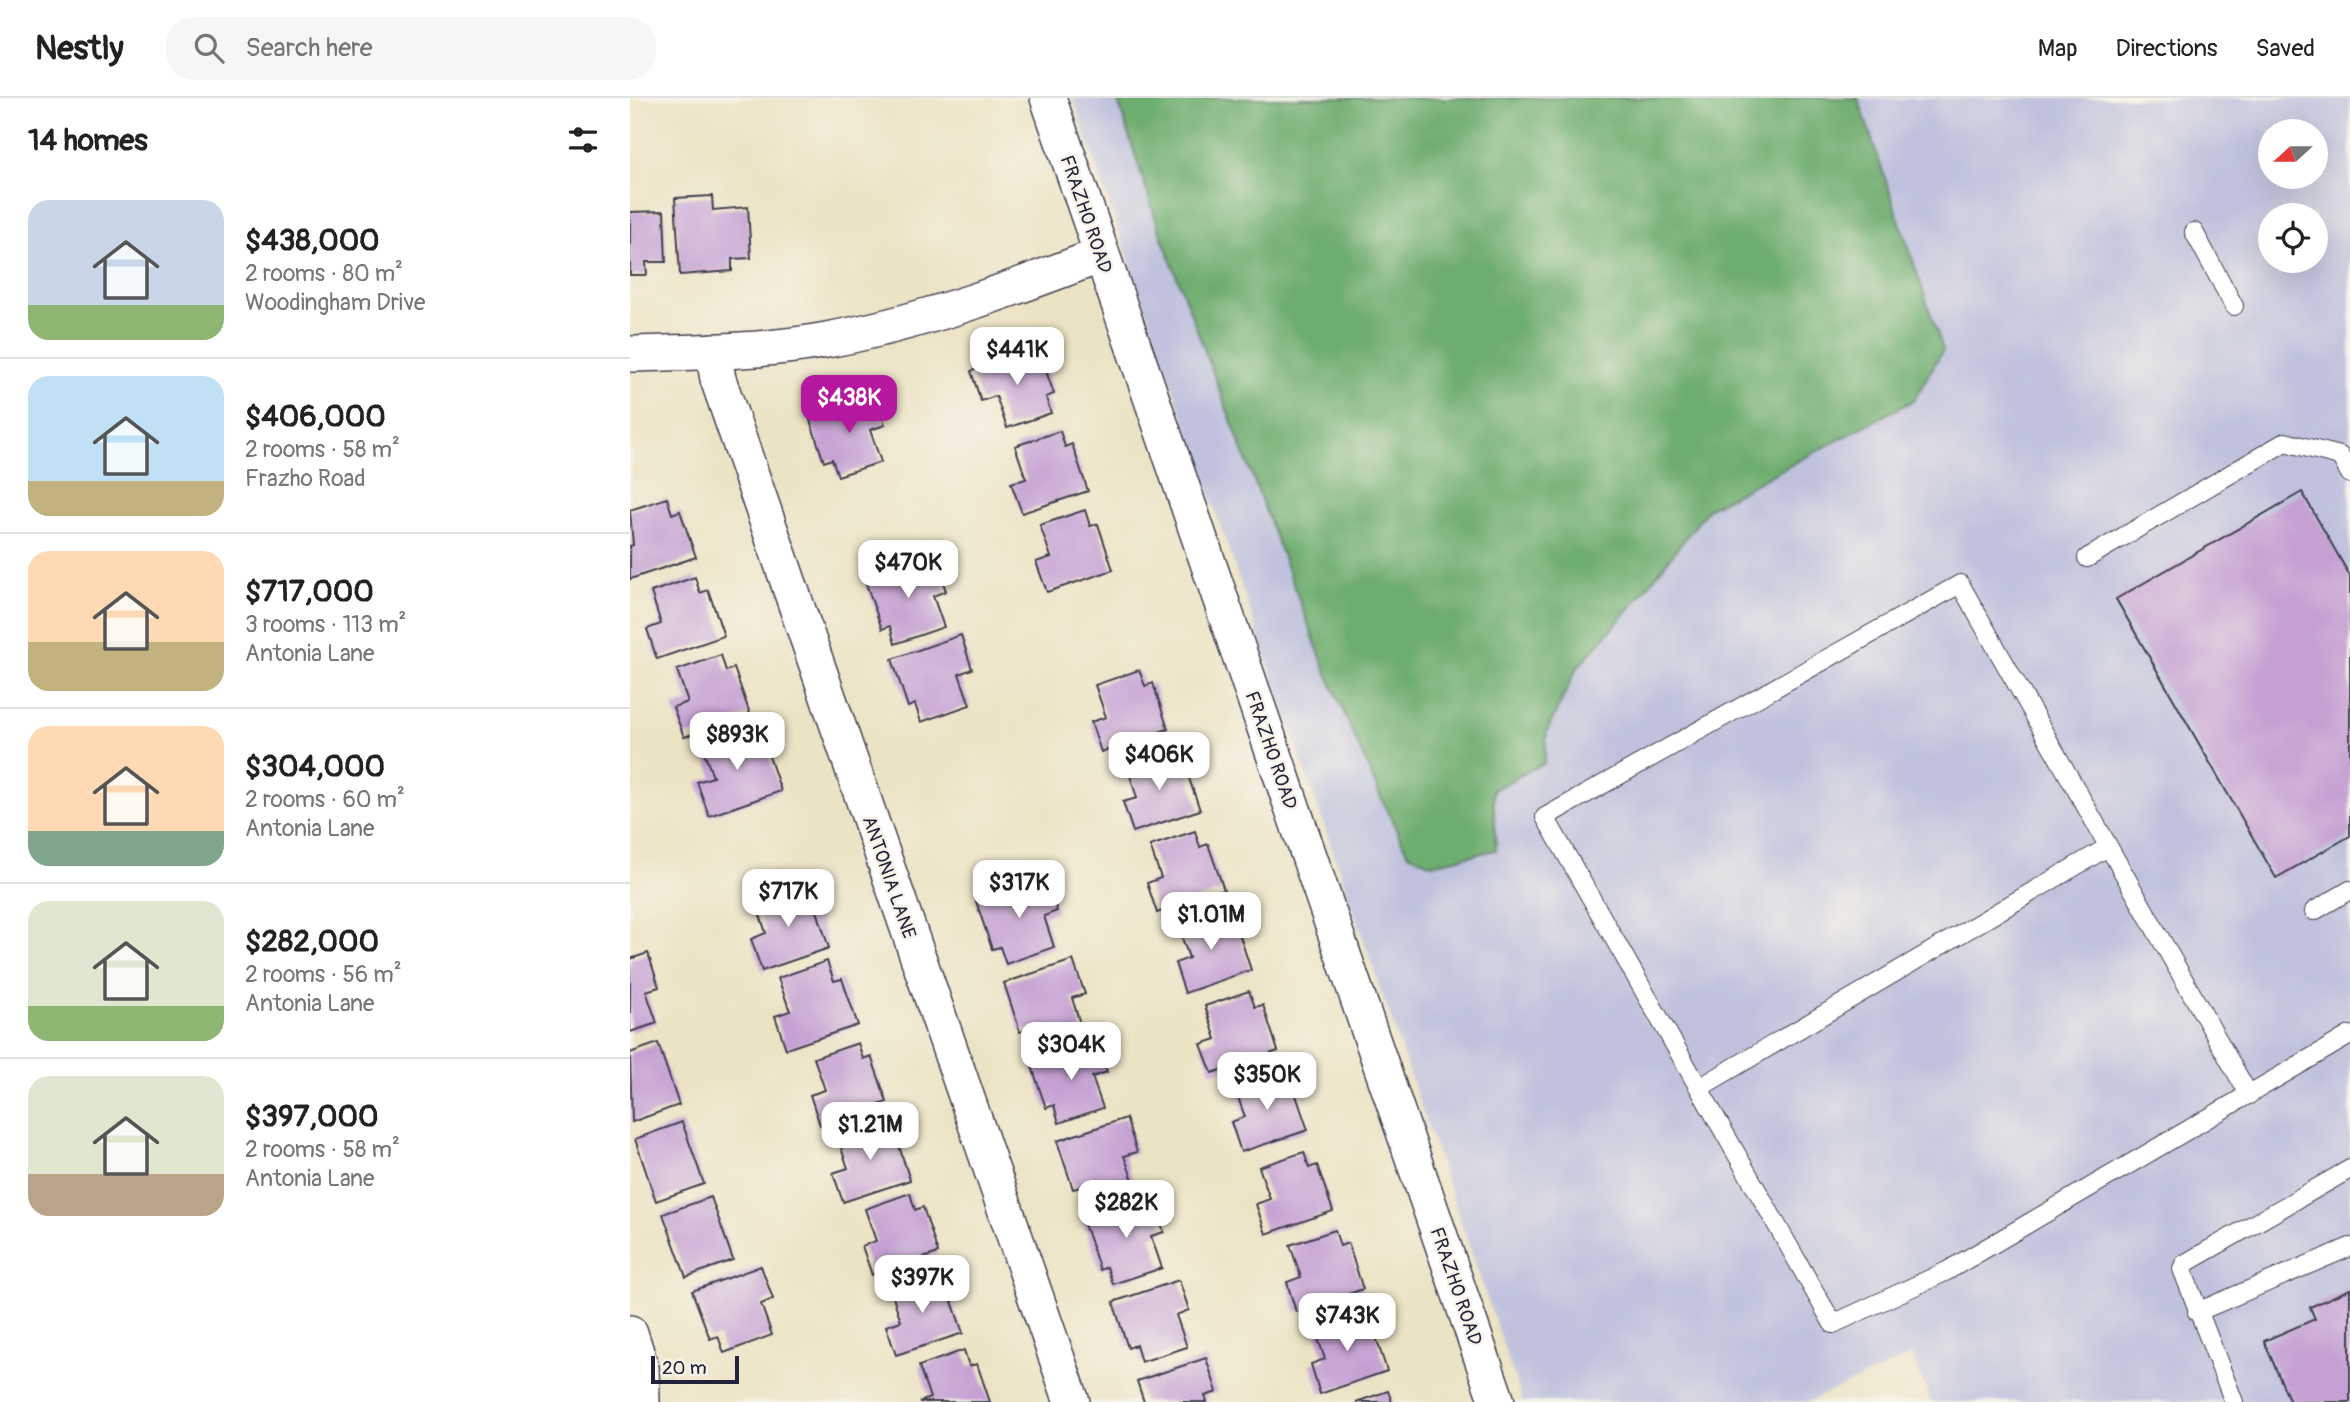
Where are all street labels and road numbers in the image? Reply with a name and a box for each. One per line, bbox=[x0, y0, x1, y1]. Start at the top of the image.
street label: FRAZHO ROAD bbox=[1055, 152, 1117, 277]
street label: FRAZHO ROAD bbox=[1240, 688, 1302, 813]
street label: ANTONIA LANE bbox=[857, 813, 921, 942]
street label: FRAZHO ROAD bbox=[1425, 1224, 1487, 1349]

